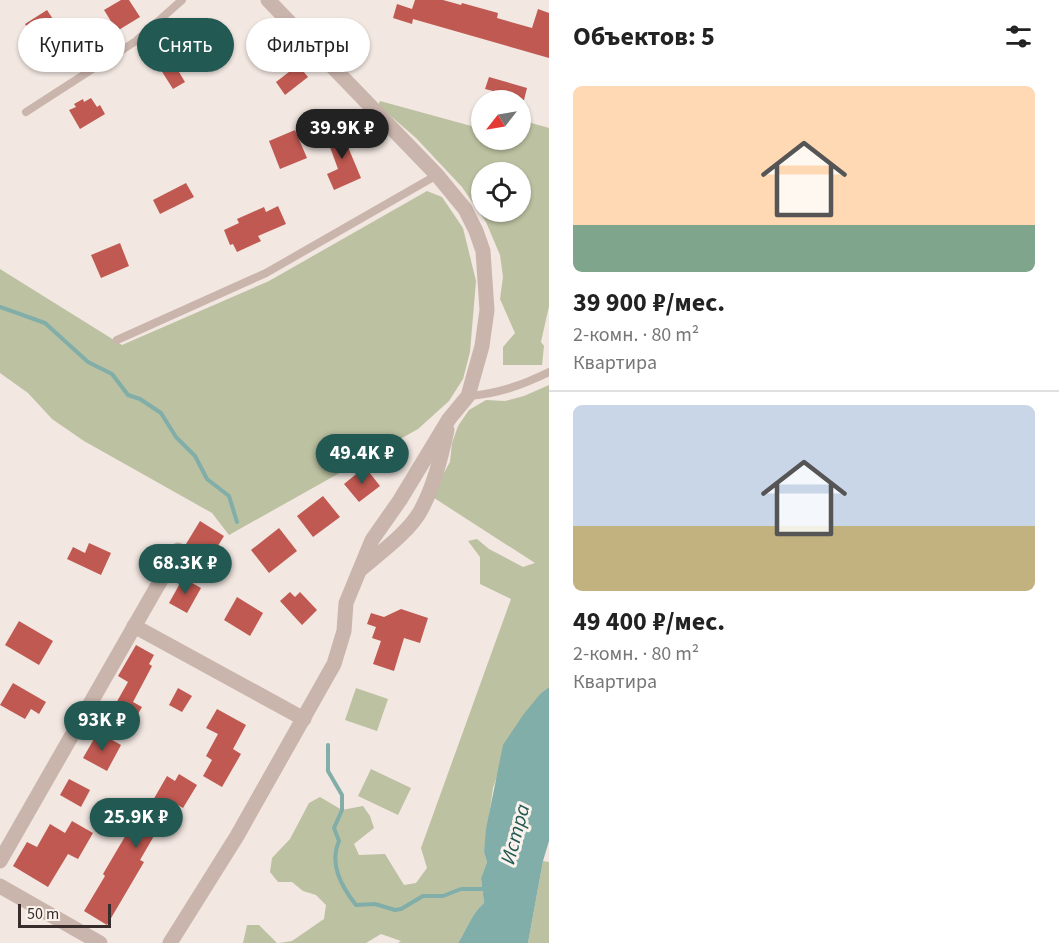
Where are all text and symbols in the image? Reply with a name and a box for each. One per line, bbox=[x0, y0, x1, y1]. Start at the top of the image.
chip: Купить bbox=[18, 18, 125, 72]
chip: Снять bbox=[137, 18, 234, 72]
chip: Фильтры bbox=[246, 18, 370, 72]
text: Объектов: 5 bbox=[573, 18, 715, 55]
icon: filters bbox=[1002, 20, 1035, 53]
north arrow bbox=[471, 90, 531, 150]
map controls bbox=[471, 90, 531, 222]
pin: 39.9K ₽ bbox=[287, 109, 397, 160]
text: 39.9K ₽ bbox=[310, 114, 374, 142]
icon: home bbox=[750, 125, 858, 233]
button: locate bbox=[471, 162, 531, 222]
text: 39 900 ₽/мес. bbox=[573, 284, 725, 321]
text: 2-комн. · 80 m² bbox=[573, 321, 699, 349]
text: Квартира bbox=[573, 349, 657, 377]
pin: 49.4K ₽ bbox=[307, 434, 417, 485]
text: 49.4K ₽ bbox=[330, 439, 394, 467]
icon: home bbox=[750, 444, 858, 552]
pin: 68.3K ₽ bbox=[130, 544, 240, 595]
text: 68.3K ₽ bbox=[153, 549, 217, 577]
text: 49 400 ₽/мес. bbox=[573, 603, 725, 640]
text: 2-комн. · 80 m² bbox=[573, 640, 699, 668]
text: Квартира bbox=[573, 668, 657, 696]
pin: 93K ₽ bbox=[60, 701, 144, 752]
text: 93K ₽ bbox=[78, 706, 126, 734]
pin: 25.9K ₽ bbox=[81, 798, 191, 849]
water label: Истра bbox=[493, 800, 537, 868]
text: 25.9K ₽ bbox=[104, 803, 168, 831]
scale bar bbox=[18, 901, 111, 928]
text: 50 m bbox=[27, 903, 59, 925]

